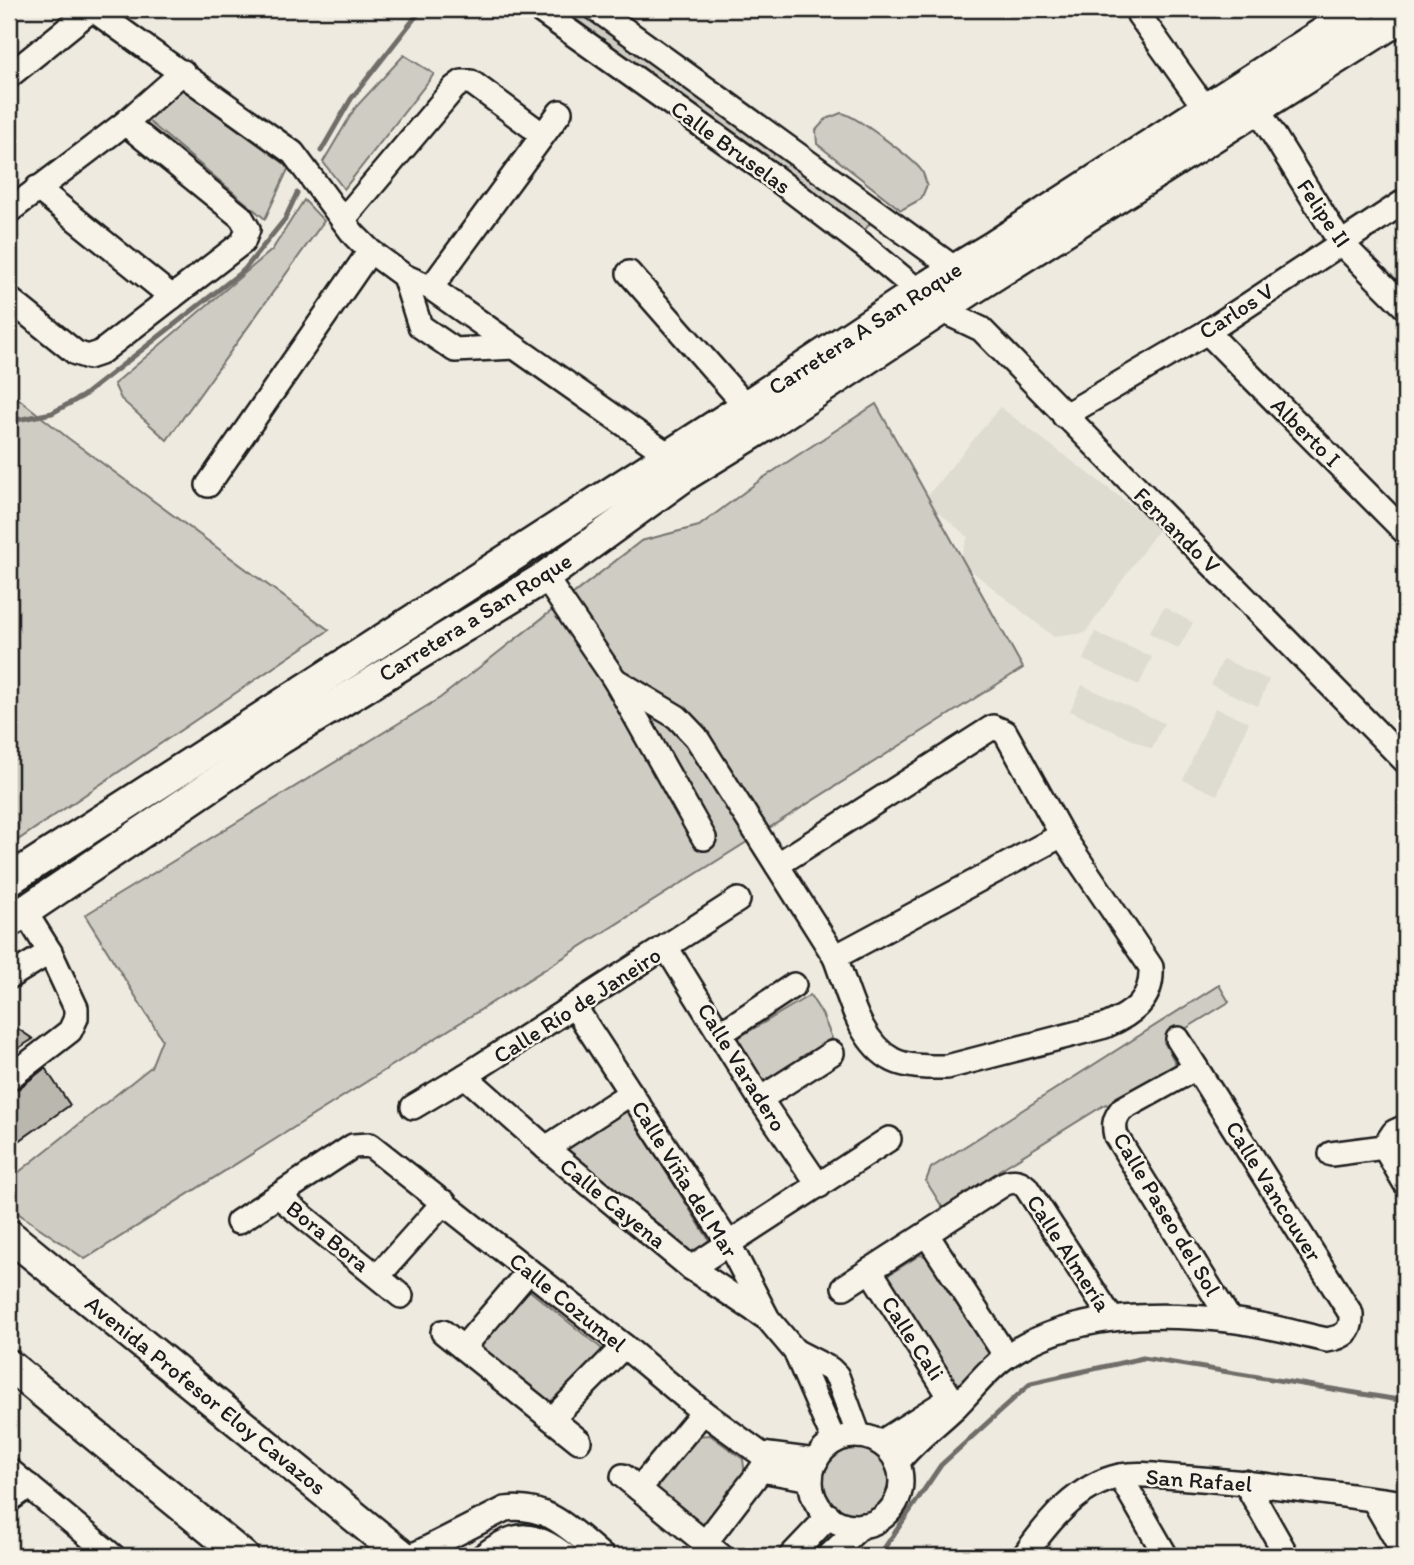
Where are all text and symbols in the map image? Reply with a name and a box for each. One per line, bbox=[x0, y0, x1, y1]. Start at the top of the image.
street label: Calle Bruselas bbox=[665, 94, 797, 200]
street label: Felipe II bbox=[1291, 173, 1357, 253]
street label: Carretera A San Roque bbox=[763, 255, 967, 401]
street label: Carlos V bbox=[1193, 276, 1279, 345]
street label: Alberto I bbox=[1265, 391, 1347, 473]
street label: Fernando V bbox=[1128, 481, 1226, 579]
street label: Carretera a San Roque bbox=[373, 546, 577, 688]
street label: Calle Río de Janeiro bbox=[488, 940, 666, 1070]
street label: Calle Varadero bbox=[691, 997, 793, 1137]
street label: Calle Viña del Mar bbox=[625, 1095, 745, 1263]
street label: Calle Vancouver bbox=[1220, 1116, 1328, 1266]
street label: Calle Paseo del Sol bbox=[1107, 1127, 1227, 1301]
street label: Calle Cayena bbox=[554, 1152, 672, 1254]
street label: Calle Almería bbox=[1021, 1189, 1117, 1317]
street label: Bora Bora bbox=[281, 1194, 375, 1278]
street label: Calle Cozumel bbox=[504, 1246, 633, 1358]
street label: Avenida Profesor Eloy Cavazos bbox=[80, 1289, 332, 1501]
street label: Calle Cali bbox=[875, 1291, 951, 1385]
street label: San Rafael bbox=[1145, 1462, 1254, 1498]

